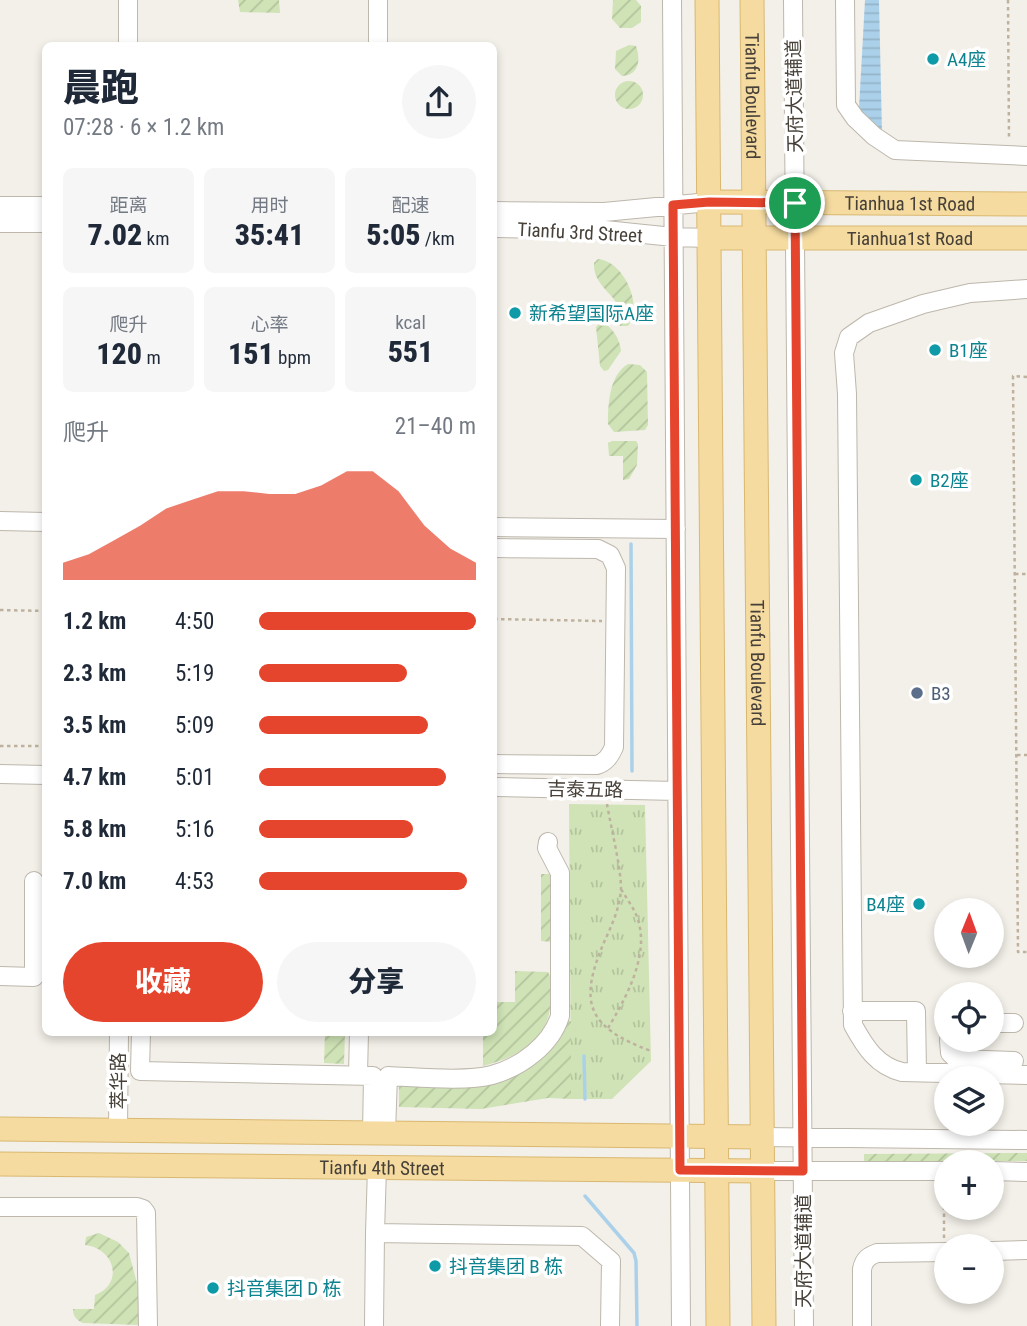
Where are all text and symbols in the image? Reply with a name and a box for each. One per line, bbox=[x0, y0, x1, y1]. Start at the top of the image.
street label: Tianfu Boulevard bbox=[740, 33, 764, 159]
street label: 天府大道辅道 bbox=[782, 39, 807, 153]
place label: A4座 bbox=[947, 48, 986, 71]
marker: A4座 bbox=[925, 51, 941, 67]
button: share bbox=[402, 65, 476, 139]
text: 晨跑 bbox=[63, 66, 139, 110]
text: 07:28 · 6 × 1.2 km bbox=[63, 114, 224, 141]
pin bbox=[765, 173, 825, 233]
icon: arrive bbox=[776, 184, 814, 222]
street label: Tianhua 1st Road bbox=[845, 192, 975, 216]
text: 距离 bbox=[109, 194, 148, 217]
text: 用时 bbox=[250, 194, 289, 217]
text: 配速 bbox=[391, 194, 430, 217]
text: 7.02 bbox=[88, 217, 142, 252]
text: 35:41 bbox=[235, 217, 304, 252]
text: 5:05 bbox=[366, 217, 420, 252]
street label: Tianfu 3rd Street bbox=[517, 218, 643, 247]
text: km bbox=[142, 227, 169, 250]
text: /km bbox=[420, 227, 455, 250]
street label: Tianhua1st Road bbox=[847, 227, 973, 250]
place label: 新希望国际A座 bbox=[529, 302, 654, 325]
marker: 新希望国际A座 bbox=[507, 305, 523, 321]
text: kcal bbox=[395, 311, 426, 334]
text: 爬升 bbox=[109, 313, 148, 336]
text: 心率 bbox=[250, 313, 289, 336]
text: 551 bbox=[388, 334, 433, 369]
text: 120 bbox=[96, 336, 142, 371]
text: 151 bbox=[228, 336, 274, 371]
place label: B1座 bbox=[949, 339, 988, 362]
marker: B1座 bbox=[927, 342, 943, 358]
text: m bbox=[142, 346, 161, 369]
text: bpm bbox=[274, 346, 311, 369]
text: 21–40 m bbox=[395, 413, 476, 440]
text: 爬升 bbox=[63, 419, 109, 446]
place label: B2座 bbox=[930, 469, 969, 492]
marker: B2座 bbox=[908, 472, 924, 488]
street label: Tianfu Boulevard bbox=[745, 600, 770, 726]
text: 1.2 km bbox=[63, 608, 126, 635]
text: 4:50 bbox=[175, 608, 214, 635]
text: 2.3 km bbox=[63, 660, 126, 687]
text: 5:19 bbox=[175, 660, 214, 687]
place label: B3 bbox=[931, 682, 951, 705]
marker: B3 bbox=[909, 685, 925, 701]
text: 3.5 km bbox=[63, 712, 126, 739]
text: 5:09 bbox=[175, 712, 214, 739]
text: 4.7 km bbox=[63, 764, 126, 791]
text: 5:01 bbox=[175, 764, 214, 791]
street label: 吉泰五路 bbox=[547, 777, 623, 802]
text: 5.8 km bbox=[63, 816, 126, 843]
text: 5:16 bbox=[175, 816, 214, 843]
text: 7.0 km bbox=[63, 868, 126, 895]
text: 4:53 bbox=[175, 868, 214, 895]
place label: B4座 bbox=[866, 893, 905, 916]
marker: B4座 bbox=[911, 896, 927, 912]
north arrow bbox=[934, 898, 1004, 968]
map controls bbox=[934, 898, 1004, 1304]
button: 收藏 bbox=[63, 942, 263, 1022]
button: 分享 bbox=[277, 942, 476, 1022]
button: locate bbox=[934, 982, 1004, 1052]
street label: 萃华路 bbox=[107, 1052, 130, 1110]
button: layers bbox=[934, 1066, 1004, 1136]
button: + bbox=[934, 1150, 1004, 1220]
street label: Tianfu 4th Street bbox=[319, 1156, 445, 1180]
street label: 天府大道辅道 bbox=[792, 1194, 815, 1308]
button: − bbox=[934, 1234, 1004, 1304]
place label: 抖音集团 B 栋 bbox=[449, 1255, 563, 1278]
marker: 抖音集团 B 栋 bbox=[427, 1258, 443, 1274]
place label: 抖音集团 D 栋 bbox=[227, 1277, 342, 1300]
marker: 抖音集团 D 栋 bbox=[205, 1280, 221, 1296]

